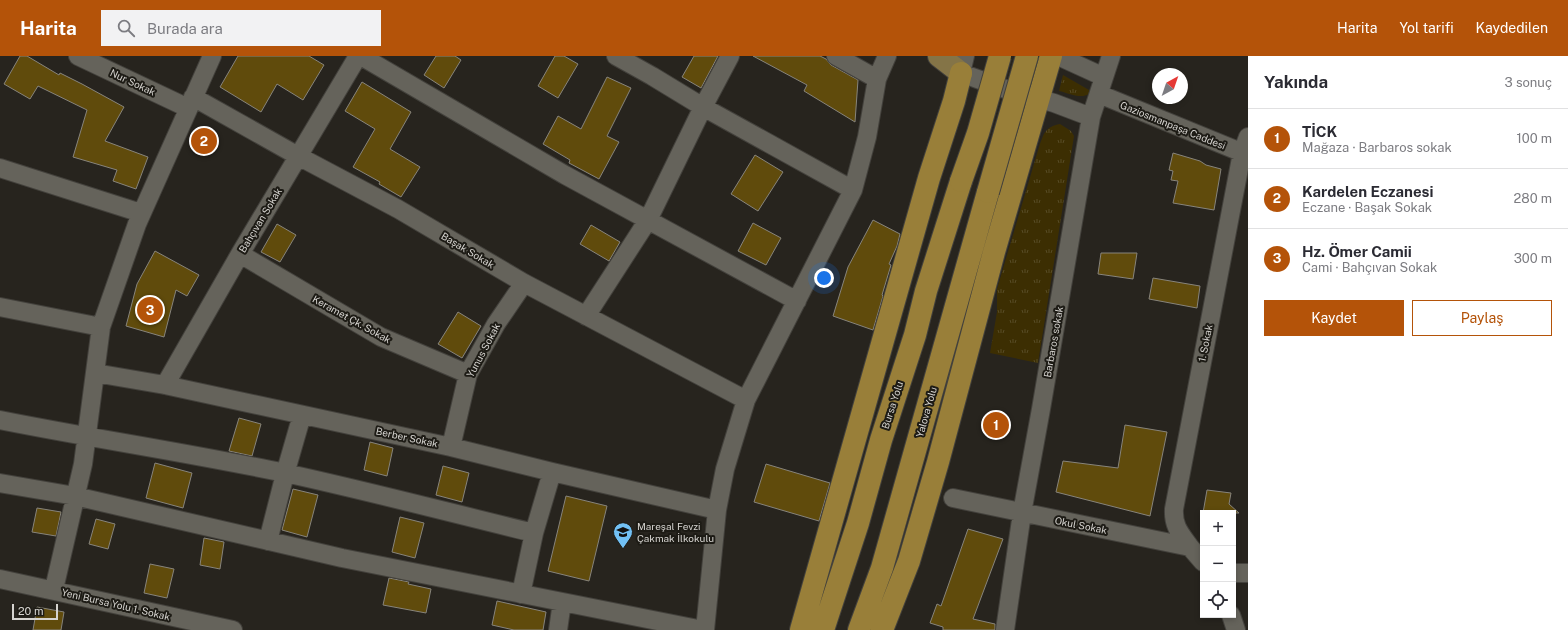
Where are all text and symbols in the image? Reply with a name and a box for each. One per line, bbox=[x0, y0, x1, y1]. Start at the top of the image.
search box bbox=[101, 10, 381, 46]
text: Harita bbox=[20, 17, 77, 39]
icon: search bbox=[115, 17, 137, 39]
text: Burada ara bbox=[147, 20, 223, 37]
text: Harita bbox=[1337, 20, 1377, 36]
text: Yol tarifi bbox=[1399, 20, 1454, 36]
text: Kaydedilen bbox=[1476, 20, 1548, 36]
street label: Nur Sokak bbox=[108, 66, 158, 98]
north arrow bbox=[1152, 68, 1188, 104]
text: Yakında bbox=[1264, 72, 1328, 92]
text: 3 sonuç bbox=[1505, 75, 1552, 90]
street label: Gaziosmanpaşa Caddesi bbox=[1119, 98, 1227, 152]
text: TİCK bbox=[1302, 123, 1337, 140]
pin: 2 bbox=[191, 126, 217, 156]
text: 1 bbox=[1274, 131, 1280, 146]
text: 100 m bbox=[1516, 131, 1552, 146]
text: Mağaza · Barbaros sokak bbox=[1302, 140, 1452, 155]
text: Kardelen Eczanesi bbox=[1302, 183, 1433, 200]
street label: Bahçıvan Sokak bbox=[236, 185, 284, 255]
text: 2 bbox=[1273, 191, 1281, 206]
text: 280 m bbox=[1514, 191, 1552, 206]
text: Eczane · Başak Sokak bbox=[1302, 200, 1432, 215]
street label: Başak Sokak bbox=[439, 229, 497, 271]
text: Hz. Ömer Camii bbox=[1302, 243, 1412, 260]
text: 3 bbox=[1273, 251, 1281, 266]
text: 300 m bbox=[1514, 251, 1552, 266]
text: Cami · Bahçıvan Sokak bbox=[1302, 260, 1437, 275]
your location bbox=[814, 268, 834, 288]
street label: Keramet Çk. Sokak bbox=[311, 292, 394, 346]
pin: 3 bbox=[137, 295, 163, 325]
button: Kaydet bbox=[1264, 300, 1404, 336]
button: Paylaş bbox=[1412, 300, 1552, 336]
street label: Barbaros sokak bbox=[1041, 305, 1065, 378]
street label: Yunus Sokak bbox=[464, 321, 502, 379]
street label: 1. Sokak bbox=[1196, 323, 1215, 363]
street label: Bursa Yolu bbox=[879, 380, 905, 430]
street label: Yalova Yolu bbox=[913, 385, 939, 439]
pin: 1 bbox=[983, 410, 1009, 440]
street label: Berber Sokak bbox=[375, 425, 440, 450]
map controls bbox=[1200, 510, 1236, 618]
button: + bbox=[1200, 510, 1236, 546]
street label: Okul Sokak bbox=[1054, 514, 1109, 536]
place label: Mareşal Fevzi Çakmak İlkokulu bbox=[637, 520, 714, 544]
school or university icon: Mareşal Fevzi Çakmak İlkokulu bbox=[612, 521, 634, 549]
button: − bbox=[1200, 546, 1236, 582]
button: locate bbox=[1200, 582, 1236, 618]
street label: Yeni Bursa Yolu 1. Sokak bbox=[61, 586, 172, 622]
scale bar bbox=[12, 602, 58, 621]
text: 20 m bbox=[18, 605, 43, 617]

